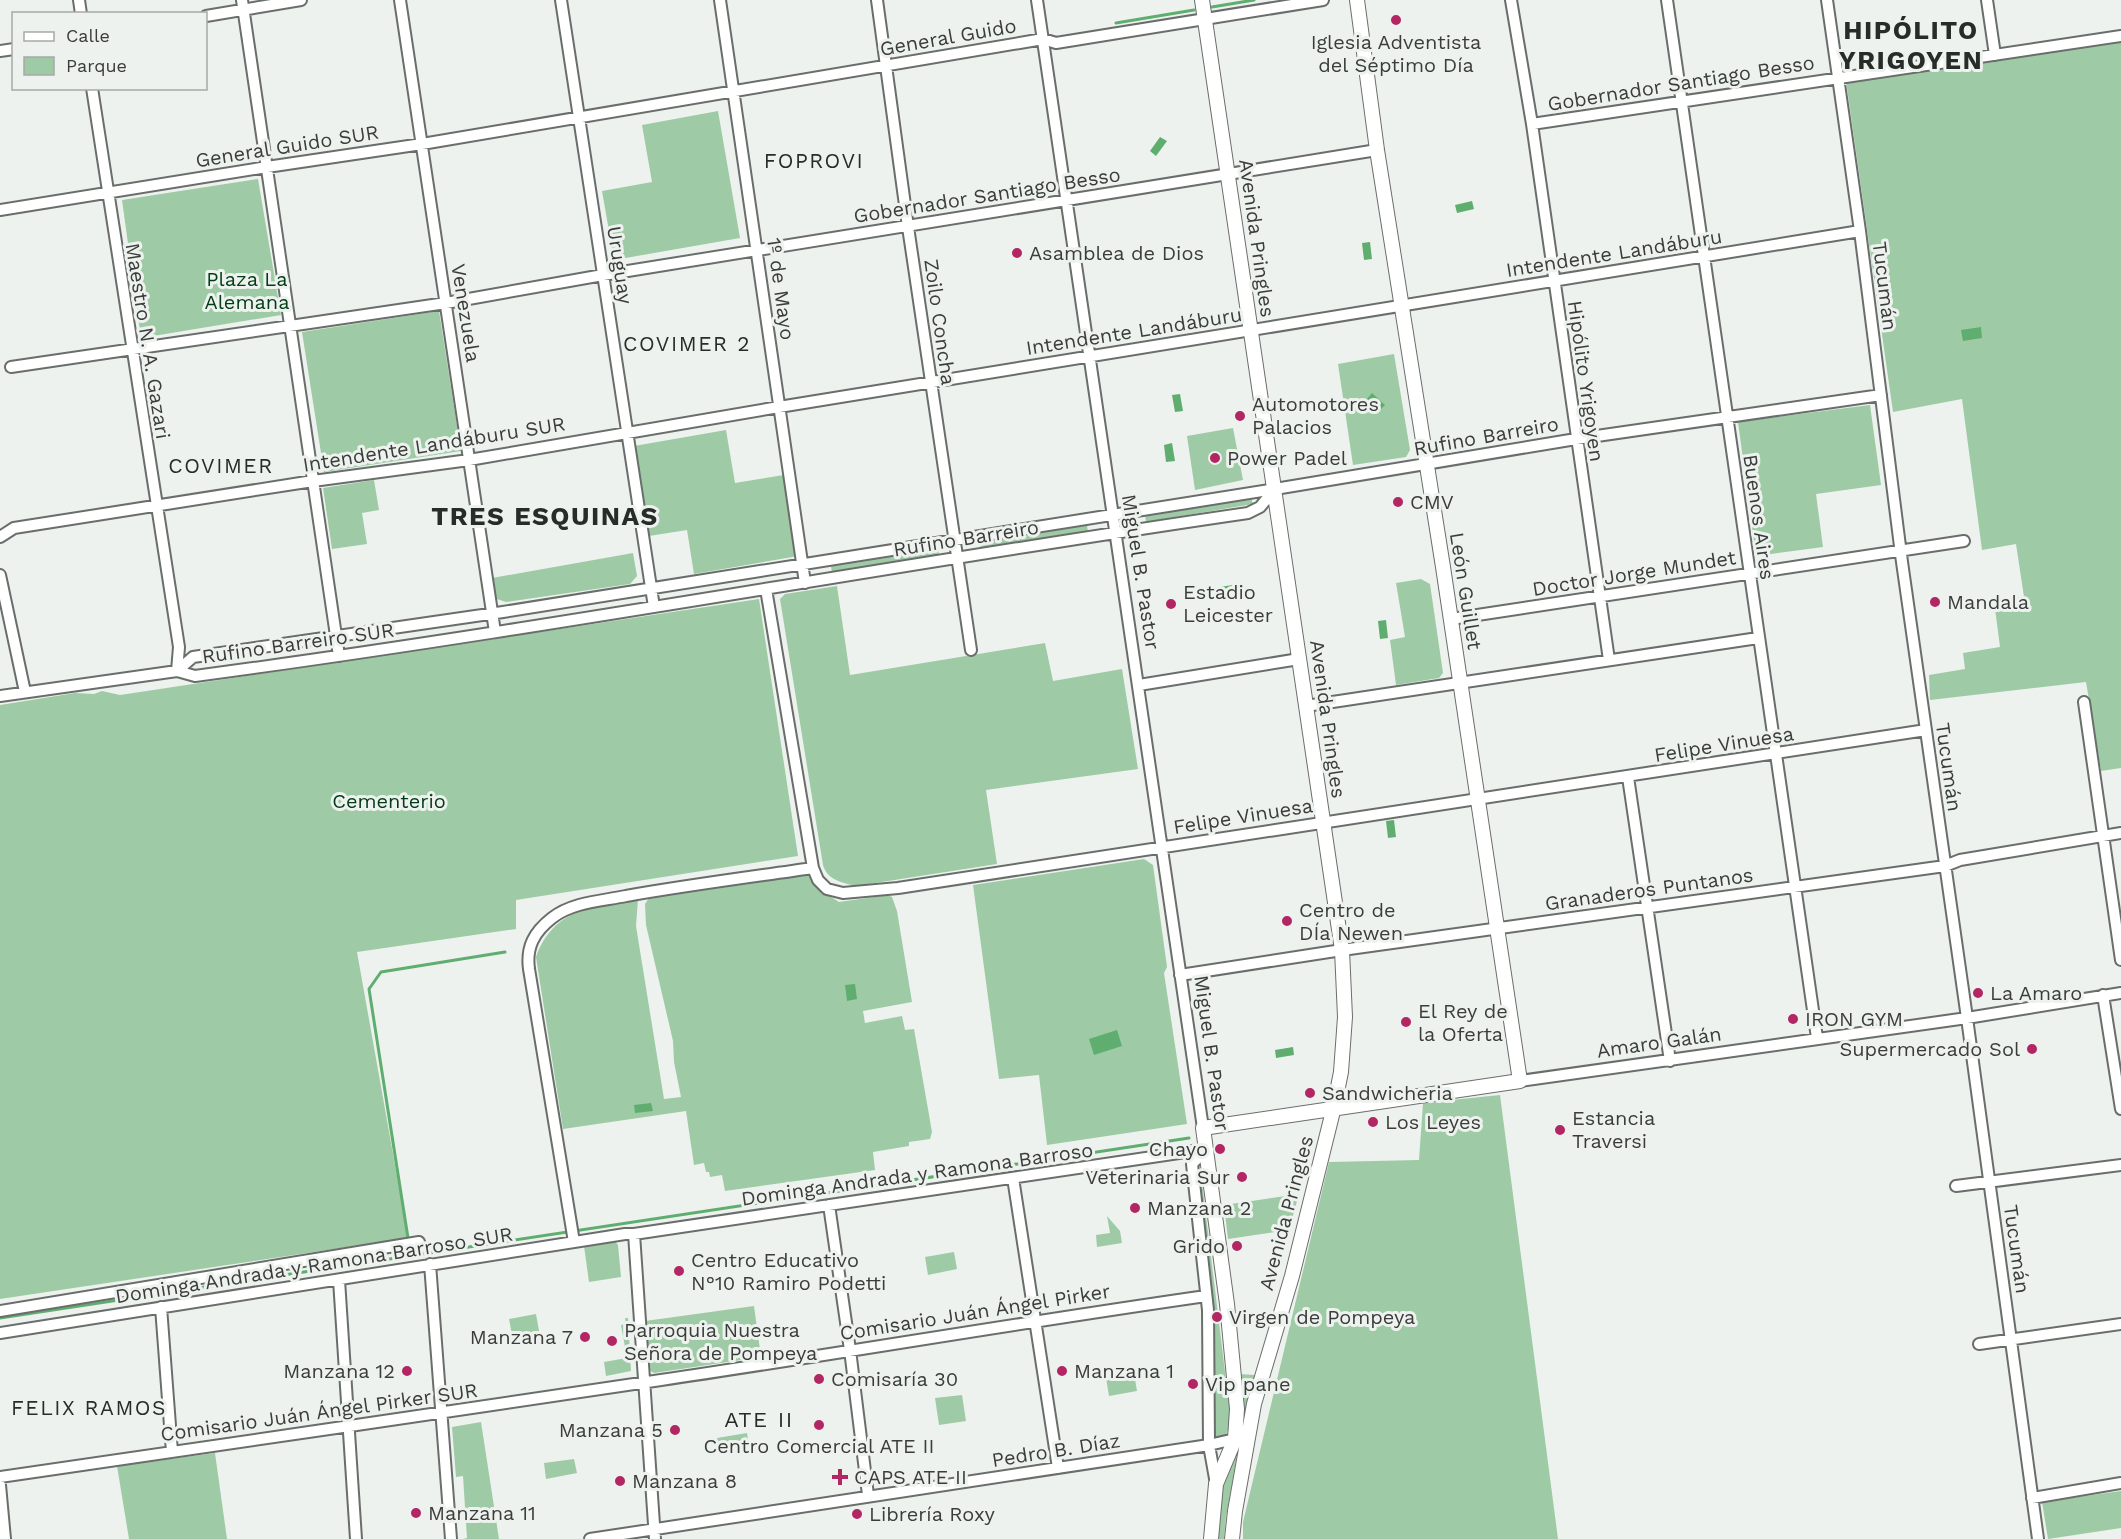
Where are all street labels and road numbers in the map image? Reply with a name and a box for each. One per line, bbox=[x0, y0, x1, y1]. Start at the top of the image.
street label: General Guido bbox=[878, 13, 1018, 61]
street label: Gobernador Santiago Besso bbox=[1546, 50, 1816, 116]
street label: General Guido SUR bbox=[194, 120, 380, 172]
street label: Avenida Pringles bbox=[1234, 157, 1280, 319]
street label: Gobernador Santiago Besso bbox=[852, 162, 1122, 228]
street label: Uruguay bbox=[602, 224, 638, 306]
street label: Intendente Landáburu bbox=[1504, 224, 1724, 282]
street label: 1º de Mayo bbox=[762, 236, 800, 342]
street label: Tucumán bbox=[1868, 240, 1902, 332]
street label: Maestro N. A. Gazari bbox=[121, 241, 175, 441]
street label: Zoilo Concha bbox=[919, 257, 961, 387]
street label: Venezuela bbox=[446, 262, 486, 364]
street label: Hipólito Yrigoyen bbox=[1563, 299, 1609, 463]
street label: Intendente Landáburu bbox=[1024, 302, 1244, 360]
street label: Intendente Landáburu SUR bbox=[301, 411, 567, 477]
street label: Rufino Barreiro bbox=[1412, 411, 1560, 461]
street label: Buenos Aires bbox=[1738, 453, 1780, 581]
street label: Miguel B. Pastor bbox=[1117, 493, 1165, 651]
street label: Rufino Barreiro bbox=[892, 515, 1040, 561]
street label: León Guillet bbox=[1445, 531, 1487, 652]
street label: Doctor Jorge Mundet bbox=[1531, 545, 1738, 601]
street label: Rufino Barreiro SUR bbox=[200, 618, 396, 668]
street label: Avenida Pringles bbox=[1305, 638, 1351, 800]
street label: Felipe Vinuesa bbox=[1653, 721, 1795, 767]
street label: Tucumán bbox=[1931, 721, 1967, 813]
street label: Felipe Vinuesa bbox=[1172, 793, 1314, 839]
street label: Granaderos Puntanos bbox=[1543, 862, 1755, 916]
street label: Miguel B. Pastor bbox=[1189, 974, 1235, 1132]
street label: Amaro Galán bbox=[1595, 1021, 1723, 1063]
street label: Avenida Pringles bbox=[1254, 1133, 1318, 1293]
street label: Dominga Andrada y Ramona Barroso bbox=[740, 1137, 1094, 1211]
street label: Tucumán bbox=[1999, 1203, 2035, 1295]
street label: Dominga Andrada y Ramona Barroso SUR bbox=[114, 1222, 514, 1308]
street label: Comisario Juán Ángel Pirker bbox=[838, 1279, 1112, 1345]
street label: Comisario Juán Ángel Pirker SUR bbox=[159, 1378, 479, 1446]
street label: Pedro B. Díaz bbox=[990, 1428, 1122, 1472]

